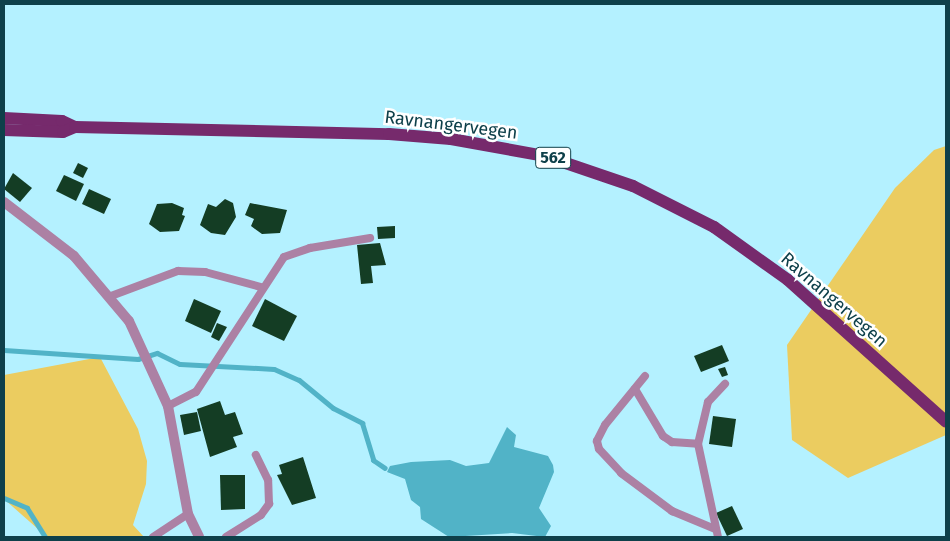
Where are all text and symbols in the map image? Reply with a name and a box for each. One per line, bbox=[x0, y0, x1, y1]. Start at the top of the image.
street label: Ravnangervegen bbox=[383, 106, 519, 144]
road number: 562 bbox=[534, 144, 572, 172]
street label: Ravnangervegen bbox=[776, 248, 892, 352]

